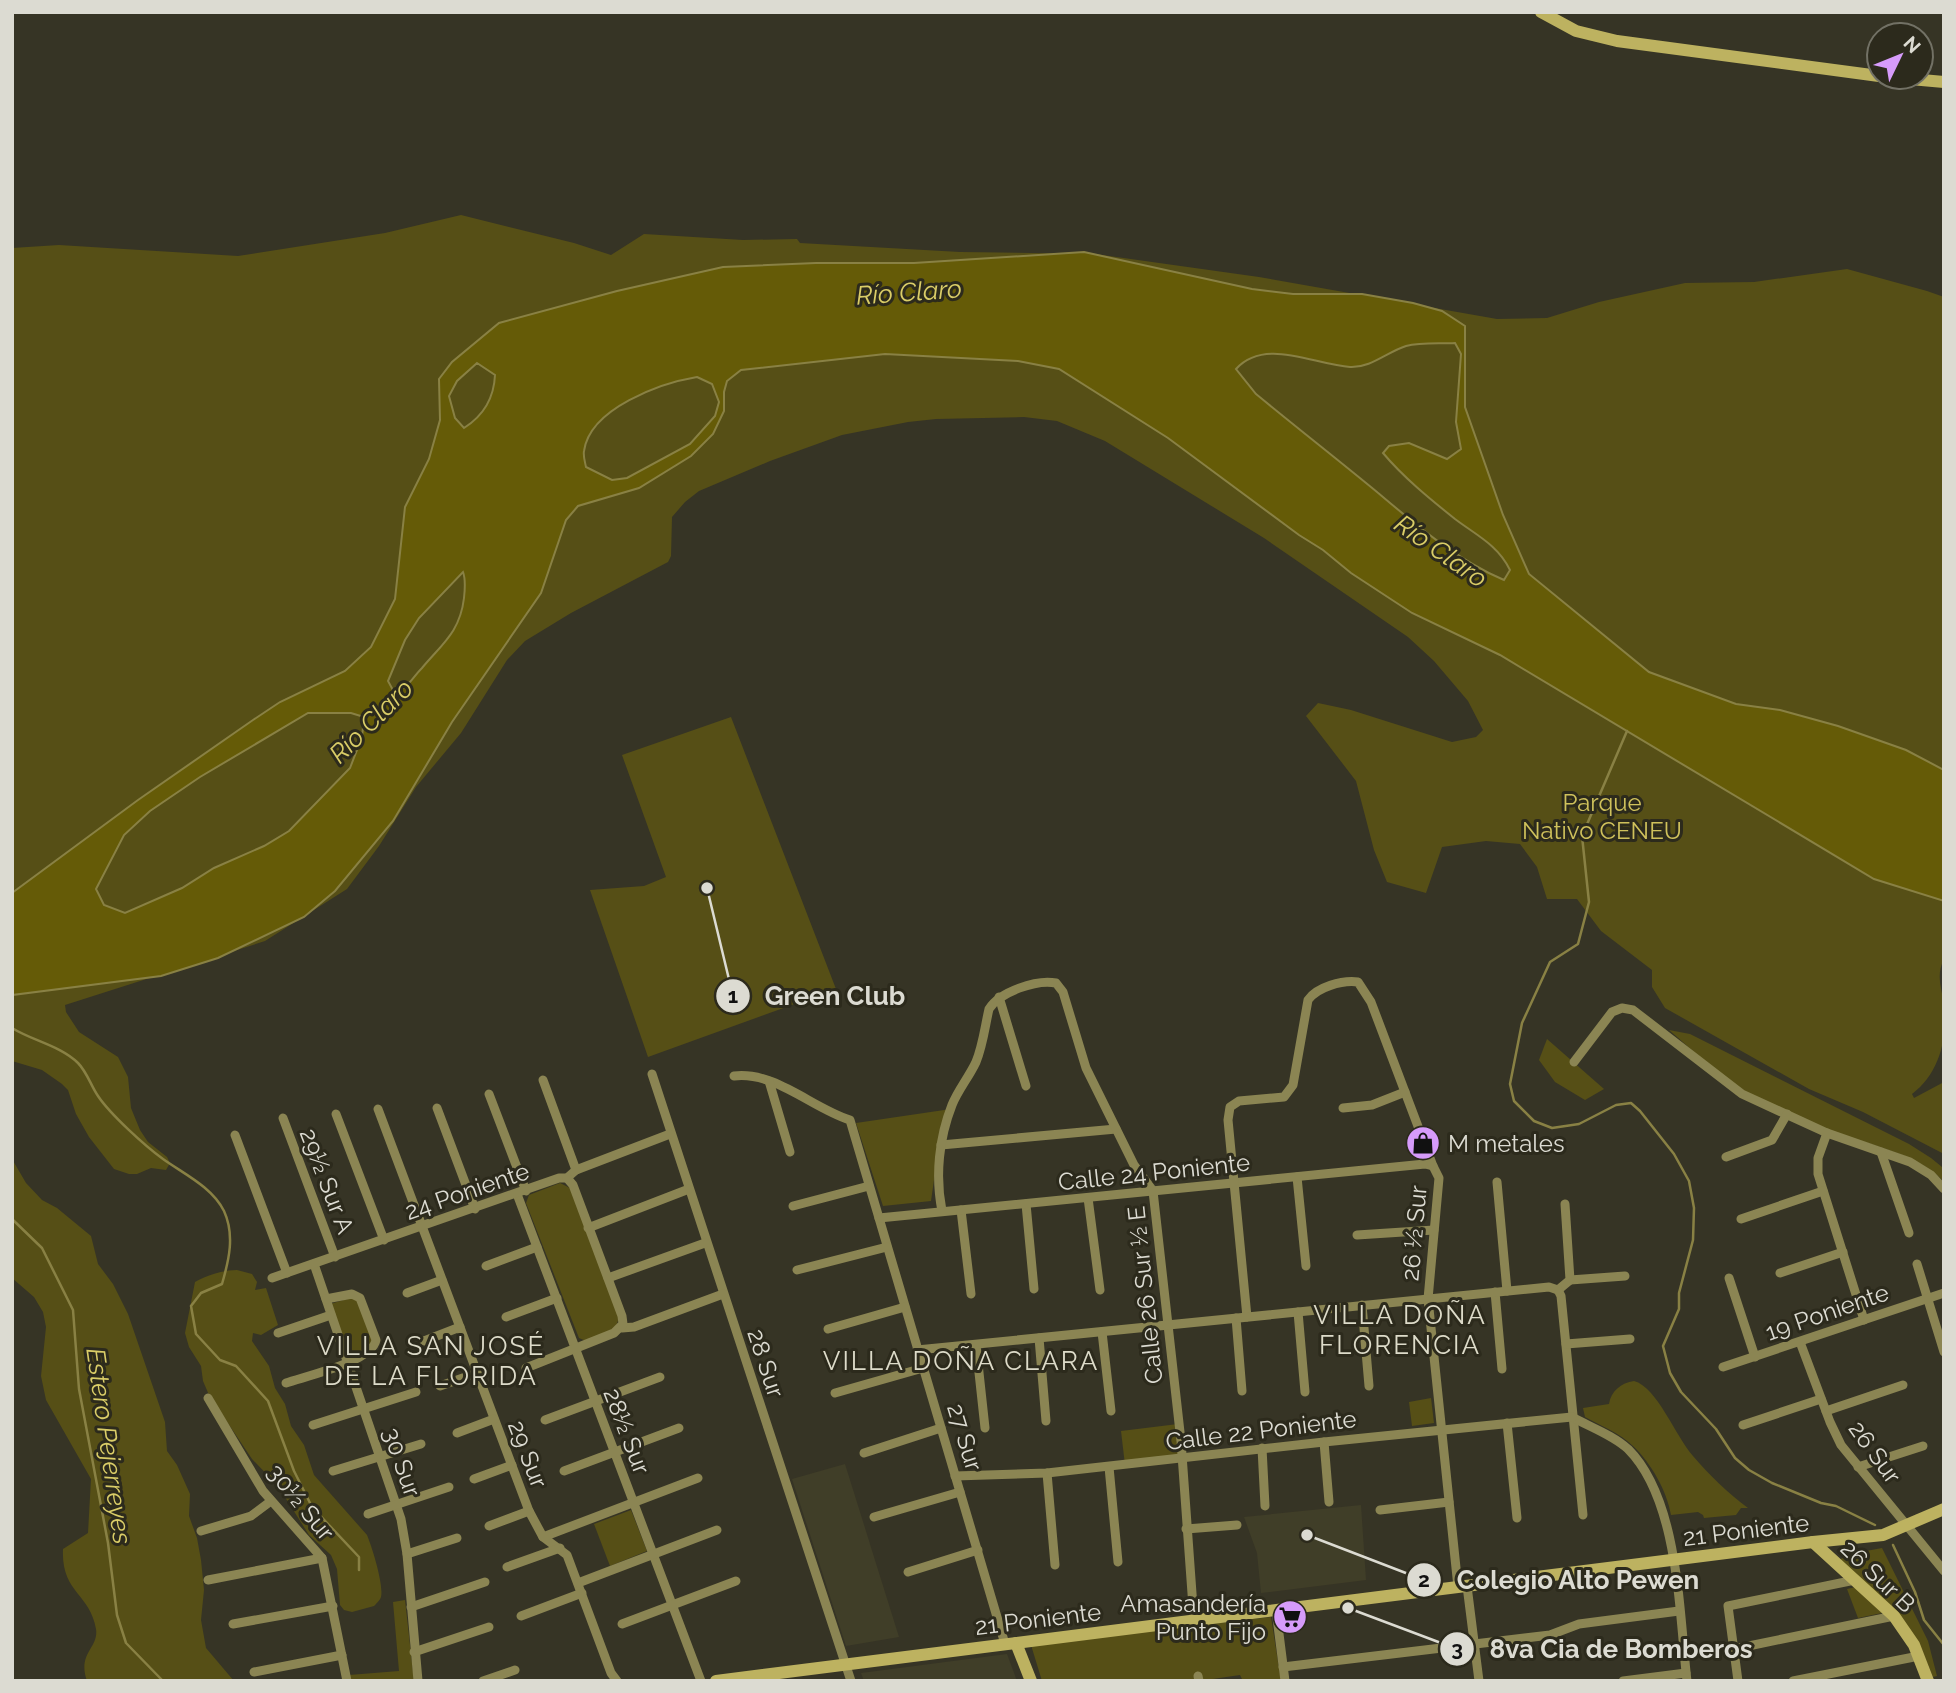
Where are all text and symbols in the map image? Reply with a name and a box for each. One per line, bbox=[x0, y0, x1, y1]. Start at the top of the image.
north arrow bbox=[1865, 21, 1935, 91]
text: N bbox=[1899, 32, 1925, 57]
water label: Río Claro bbox=[855, 273, 963, 311]
water label: Río Claro bbox=[1389, 508, 1493, 594]
water label: Río Claro bbox=[323, 673, 419, 769]
park label: Parque Nativo CENEU bbox=[1522, 788, 1682, 845]
callout: Green Club bbox=[716, 973, 919, 1020]
text: Green Club bbox=[765, 981, 905, 1011]
text: 1 bbox=[728, 983, 738, 1008]
street label: 29½ Sur A bbox=[294, 1124, 360, 1238]
shop icon: M metales bbox=[1404, 1124, 1442, 1162]
place label: M metales bbox=[1448, 1129, 1565, 1158]
street label: Calle 24 Poniente bbox=[1057, 1148, 1251, 1196]
street label: 24 Poniente bbox=[401, 1156, 533, 1226]
street label: 26 ½ Sur bbox=[1395, 1183, 1433, 1282]
street label: Calle 26 Sur ½ E bbox=[1121, 1205, 1169, 1385]
street label: 19 Poniente bbox=[1762, 1277, 1892, 1347]
district label: VILLA DOÑA FLORENCIA bbox=[1313, 1300, 1487, 1360]
street label: 28 Sur bbox=[741, 1325, 791, 1401]
district label: VILLA SAN JOSÉ DE LA FLORIDA bbox=[317, 1331, 545, 1391]
water label: Estero Pejerreyes bbox=[80, 1346, 138, 1546]
district label: VILLA DOÑA CLARA bbox=[823, 1346, 1099, 1376]
street label: 28½ Sur bbox=[597, 1384, 657, 1478]
street label: 27 Sur bbox=[941, 1400, 989, 1475]
street label: Calle 22 Poniente bbox=[1164, 1404, 1358, 1456]
street label: 26 Sur bbox=[1843, 1415, 1908, 1489]
street label: 29 Sur bbox=[502, 1416, 554, 1492]
street label: 30 Sur bbox=[377, 1424, 427, 1501]
street label: 30½ Sur bbox=[261, 1458, 341, 1547]
street label: 21 Poniente bbox=[1681, 1508, 1811, 1552]
street label: 26 Sur B bbox=[1835, 1534, 1921, 1618]
callout: Colegio Alto Pewen bbox=[1407, 1557, 1713, 1604]
text: Colegio Alto Pewen bbox=[1457, 1565, 1699, 1595]
text: 2 bbox=[1418, 1567, 1430, 1592]
place label: Amasandería Punto Fijo bbox=[1120, 1589, 1266, 1646]
street label: 21 Poniente bbox=[973, 1597, 1103, 1641]
supermarket icon: Amasandería Punto Fijo bbox=[1271, 1598, 1309, 1636]
callout: 8va Cia de Bomberos bbox=[1440, 1625, 1766, 1672]
text: 8va Cia de Bomberos bbox=[1489, 1634, 1753, 1664]
text: 3 bbox=[1451, 1636, 1463, 1661]

